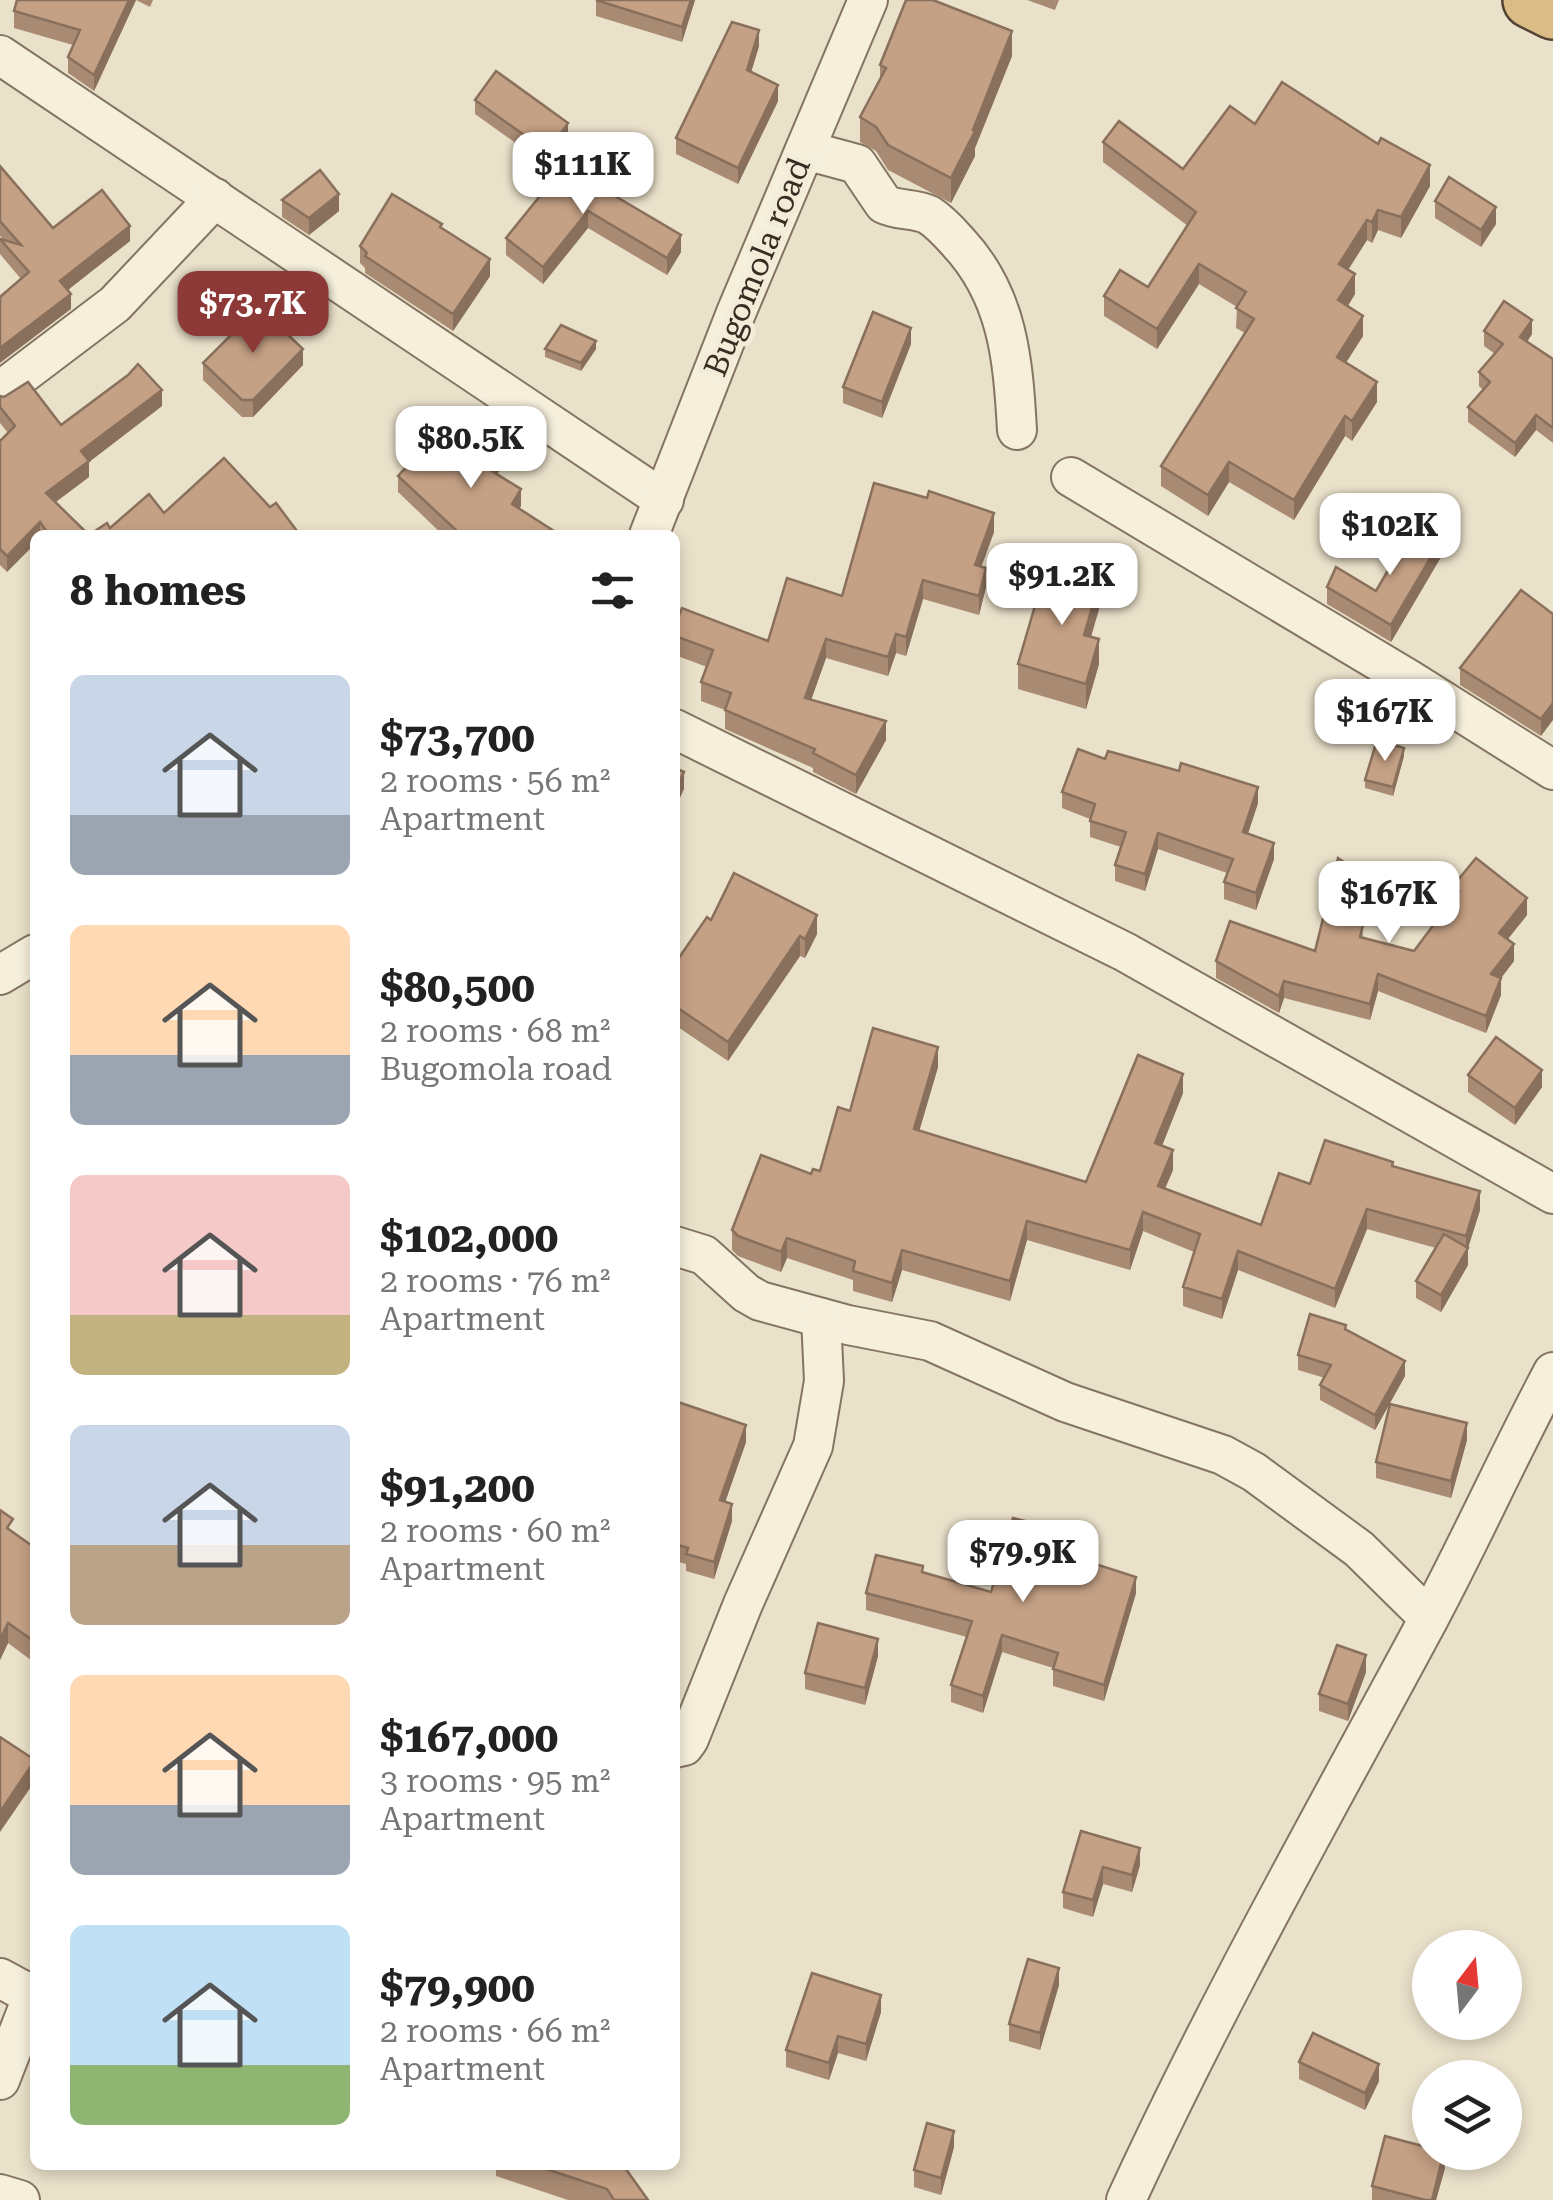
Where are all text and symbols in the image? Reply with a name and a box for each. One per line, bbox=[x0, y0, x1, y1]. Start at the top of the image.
pin: $111K bbox=[513, 132, 653, 217]
text: $111K bbox=[535, 145, 631, 183]
street label: Bugomola road bbox=[696, 152, 818, 382]
pin: $73.7K bbox=[172, 271, 334, 356]
text: $73.7K bbox=[200, 284, 306, 322]
pin: $80.5K bbox=[390, 406, 552, 491]
text: $80.5K bbox=[418, 419, 524, 457]
pin: $102K bbox=[1320, 493, 1460, 578]
text: $102K bbox=[1342, 506, 1438, 544]
pin: $91.2K bbox=[981, 543, 1143, 628]
text: $91.2K bbox=[1009, 556, 1115, 594]
icon: filters bbox=[585, 563, 640, 618]
text: 8 homes bbox=[70, 566, 246, 615]
pin: $167K bbox=[1315, 679, 1455, 764]
text: $167K bbox=[1337, 692, 1433, 730]
text: $73,700 bbox=[380, 713, 535, 762]
icon: home bbox=[150, 715, 270, 835]
text: 2 rooms · 56 m² bbox=[380, 762, 610, 800]
text: Apartment bbox=[380, 800, 545, 838]
pin: $167K bbox=[1319, 861, 1459, 946]
text: $167K bbox=[1341, 874, 1437, 912]
text: $80,500 bbox=[380, 963, 535, 1012]
icon: home bbox=[150, 965, 270, 1085]
text: 2 rooms · 68 m² bbox=[380, 1012, 610, 1050]
text: Bugomola road bbox=[380, 1050, 612, 1088]
text: $102,000 bbox=[380, 1213, 558, 1262]
icon: home bbox=[150, 1215, 270, 1335]
text: 2 rooms · 76 m² bbox=[380, 1262, 610, 1300]
text: Apartment bbox=[380, 1300, 545, 1338]
text: $91,200 bbox=[380, 1463, 535, 1512]
icon: home bbox=[150, 1465, 270, 1585]
text: 2 rooms · 60 m² bbox=[380, 1512, 610, 1550]
pin: $79.9K bbox=[942, 1520, 1104, 1605]
text: $79.9K bbox=[970, 1533, 1076, 1571]
text: Apartment bbox=[380, 1550, 545, 1588]
text: $167,000 bbox=[380, 1713, 558, 1762]
icon: home bbox=[150, 1715, 270, 1835]
text: 3 rooms · 95 m² bbox=[380, 1762, 610, 1800]
text: Apartment bbox=[380, 1800, 545, 1838]
north arrow bbox=[1412, 1930, 1522, 2040]
map controls bbox=[1412, 1930, 1522, 2170]
text: $79,900 bbox=[380, 1963, 535, 2012]
icon: home bbox=[150, 1965, 270, 2085]
text: 2 rooms · 66 m² bbox=[380, 2012, 610, 2050]
text: Apartment bbox=[380, 2050, 545, 2088]
button: layers bbox=[1412, 2060, 1522, 2170]

